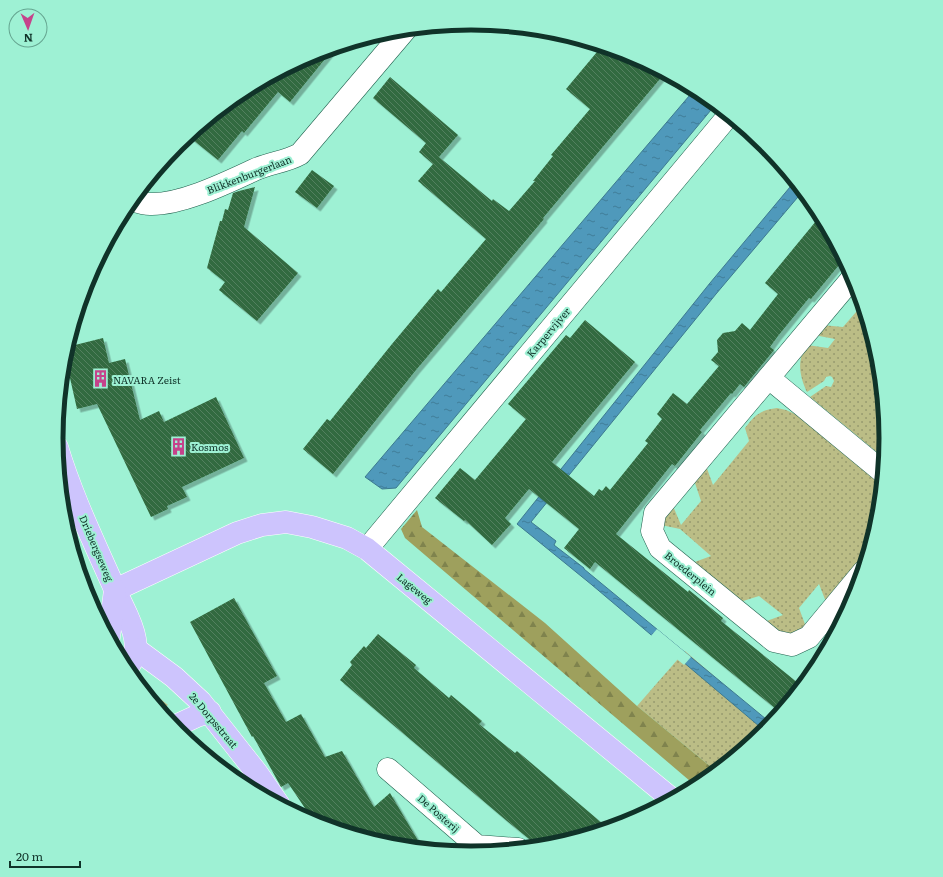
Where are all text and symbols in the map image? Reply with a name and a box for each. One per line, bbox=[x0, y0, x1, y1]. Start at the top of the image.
north arrow bbox=[8, 8, 48, 48]
text: N bbox=[23, 31, 33, 47]
street label: Blikkenburgerlaan bbox=[205, 151, 294, 197]
street label: Karpervijver bbox=[523, 304, 574, 360]
building icon: NAVARA Zeist bbox=[90, 369, 110, 389]
place label: NAVARA Zeist bbox=[113, 372, 181, 387]
building icon: Kosmos bbox=[168, 436, 188, 456]
place label: Kosmos bbox=[191, 439, 229, 454]
street label: Driebergseweg bbox=[76, 513, 118, 584]
street label: Broederplein bbox=[662, 547, 720, 599]
street label: Lageweg bbox=[394, 569, 436, 607]
street label: 2e Dorpsstraat bbox=[186, 689, 242, 751]
street label: De Posterij bbox=[415, 791, 463, 835]
scale bar bbox=[10, 843, 80, 869]
text: 20 m bbox=[16, 847, 43, 865]

